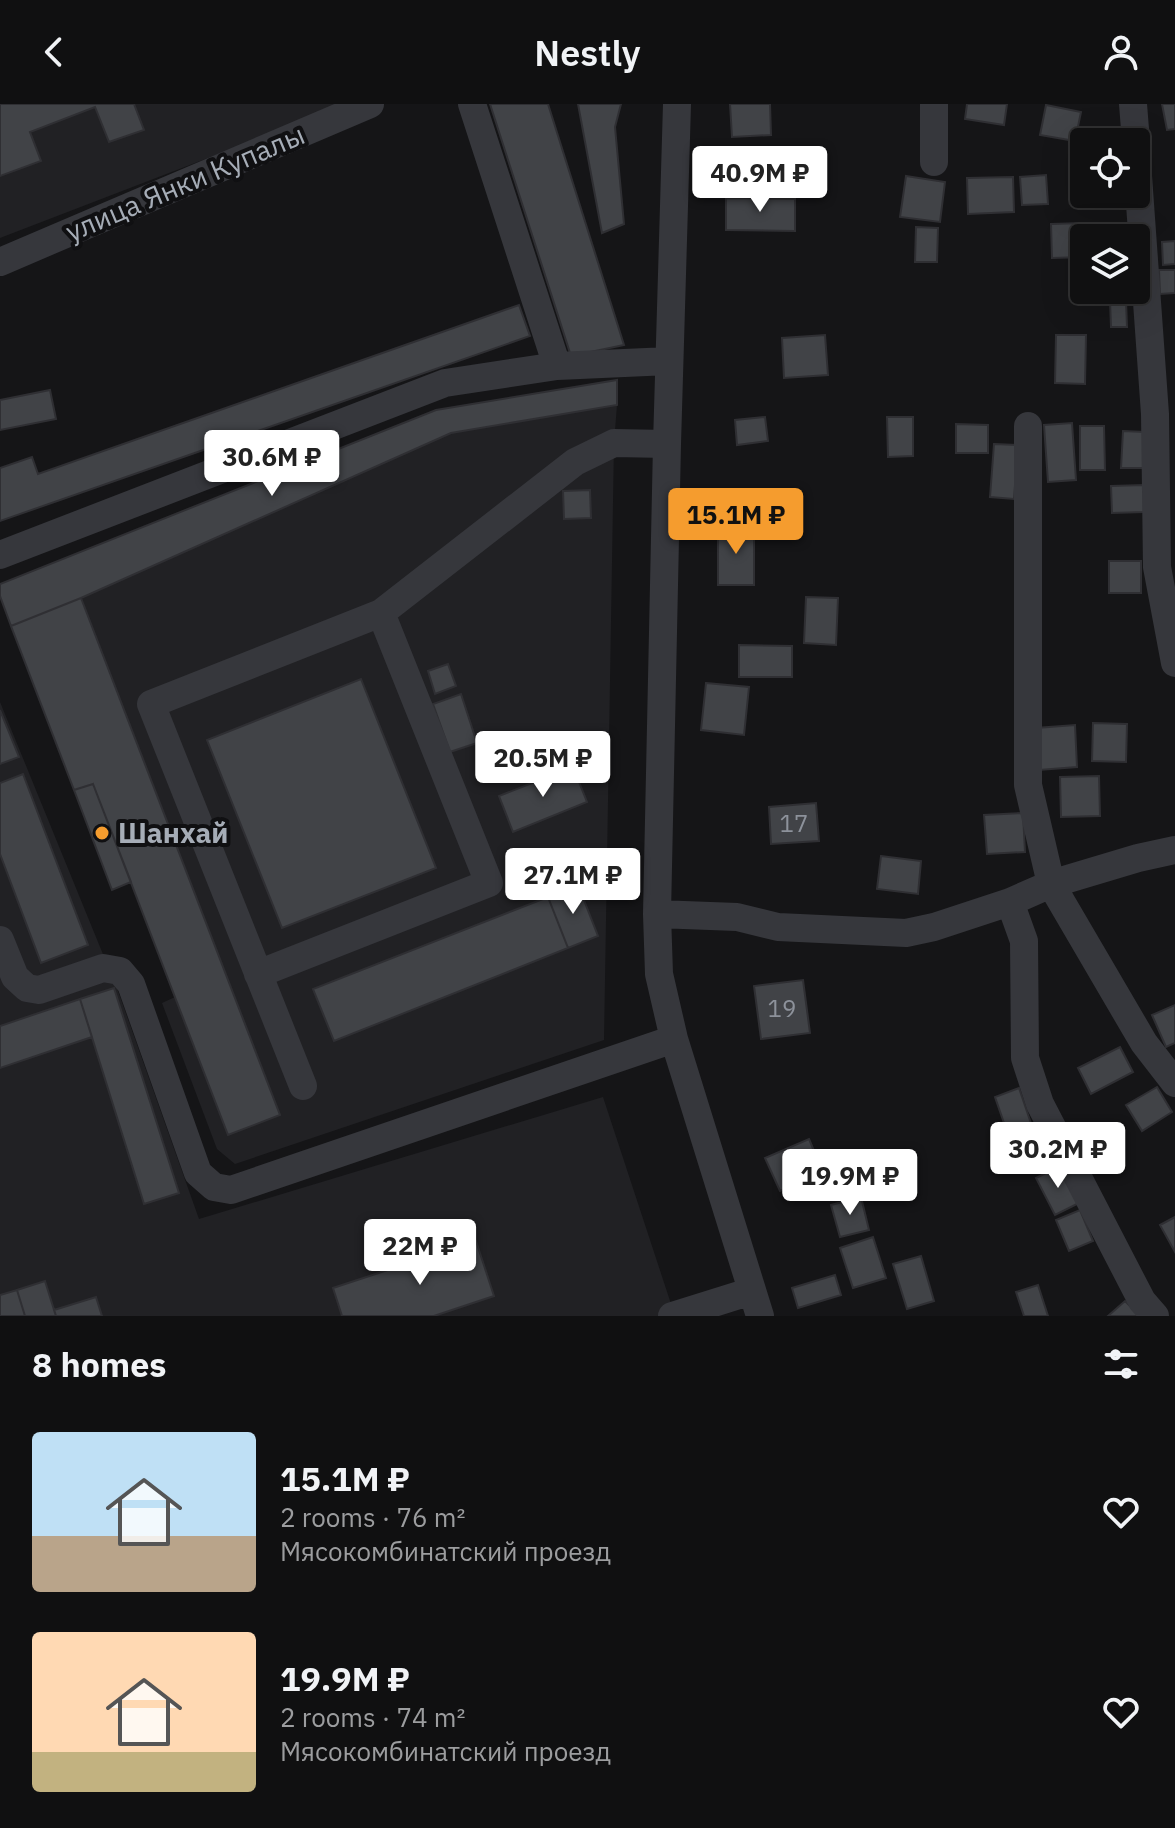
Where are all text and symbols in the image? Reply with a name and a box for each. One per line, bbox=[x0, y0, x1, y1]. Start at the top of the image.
text: Nestly bbox=[534, 29, 641, 76]
icon: back bbox=[32, 30, 76, 74]
icon: person bbox=[1099, 30, 1143, 74]
street label: улица Янки Купалы bbox=[60, 115, 310, 250]
map controls bbox=[1070, 128, 1150, 304]
button: locate bbox=[1070, 128, 1150, 208]
pin: 40.9M ₽ bbox=[686, 146, 834, 214]
text: 40.9M ₽ bbox=[710, 155, 810, 189]
button: layers bbox=[1070, 224, 1150, 304]
pin: 30.6M ₽ bbox=[198, 430, 346, 498]
text: 30.6M ₽ bbox=[222, 439, 322, 473]
pin: 15.1M ₽ bbox=[662, 488, 810, 556]
text: 15.1M ₽ bbox=[686, 497, 786, 531]
pin: 20.5M ₽ bbox=[469, 731, 617, 799]
text: 20.5M ₽ bbox=[493, 740, 593, 774]
house number: 17 bbox=[780, 807, 808, 839]
place label: Шанхай bbox=[118, 814, 229, 851]
marker: Шанхай bbox=[93, 824, 111, 842]
pin: 27.1M ₽ bbox=[499, 848, 647, 916]
text: 27.1M ₽ bbox=[523, 857, 623, 891]
house number: 19 bbox=[768, 992, 796, 1024]
pin: 30.2M ₽ bbox=[984, 1122, 1132, 1190]
text: 30.2M ₽ bbox=[1008, 1131, 1108, 1165]
pin: 19.9M ₽ bbox=[776, 1149, 924, 1217]
text: 19.9M ₽ bbox=[800, 1158, 900, 1192]
pin: 22M ₽ bbox=[364, 1219, 476, 1287]
text: 22M ₽ bbox=[382, 1228, 458, 1262]
text: 8 homes bbox=[32, 1342, 167, 1386]
icon: filters bbox=[1099, 1342, 1143, 1386]
text: 15.1M ₽ bbox=[280, 1456, 410, 1500]
icon: home bbox=[96, 1464, 192, 1560]
icon: heart bbox=[1099, 1490, 1143, 1534]
text: 2 rooms · 76 m² bbox=[280, 1500, 465, 1534]
text: Мясокомбинатский проезд bbox=[280, 1534, 611, 1568]
text: 19.9M ₽ bbox=[280, 1656, 410, 1700]
icon: home bbox=[96, 1664, 192, 1760]
icon: heart bbox=[1099, 1690, 1143, 1734]
text: 2 rooms · 74 m² bbox=[280, 1700, 465, 1734]
text: Мясокомбинатский проезд bbox=[280, 1734, 611, 1768]

